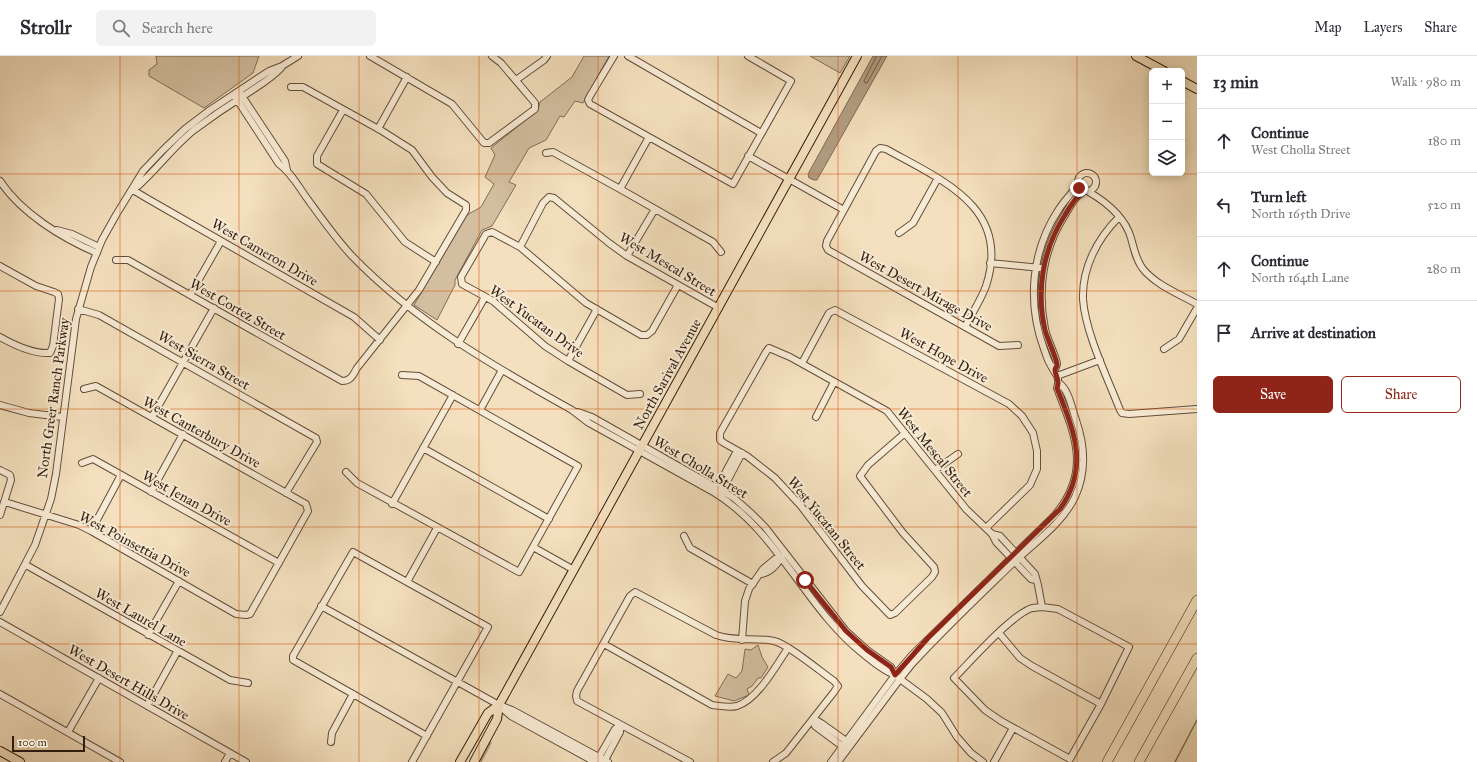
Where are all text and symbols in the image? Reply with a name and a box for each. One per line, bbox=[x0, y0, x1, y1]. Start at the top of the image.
search box bbox=[96, 10, 376, 46]
text: Strollr bbox=[20, 16, 72, 39]
icon: search bbox=[110, 17, 132, 39]
text: Search here bbox=[142, 19, 213, 37]
text: Map bbox=[1314, 19, 1342, 36]
text: Layers bbox=[1364, 19, 1402, 36]
text: Share bbox=[1424, 19, 1457, 36]
map controls bbox=[1149, 68, 1185, 176]
button: + bbox=[1149, 68, 1185, 104]
text: 13 min bbox=[1213, 72, 1258, 93]
text: Walk · 980 m bbox=[1391, 74, 1461, 90]
button: − bbox=[1149, 104, 1185, 140]
text: Continue bbox=[1251, 124, 1309, 142]
icon: ahead bbox=[1213, 130, 1235, 152]
text: 180 m bbox=[1428, 133, 1461, 149]
button: layers bbox=[1149, 140, 1185, 176]
text: West Cholla Street bbox=[1251, 142, 1351, 158]
route end bbox=[1070, 179, 1088, 197]
text: Turn left bbox=[1251, 188, 1307, 206]
icon: left bbox=[1213, 194, 1235, 216]
text: 520 m bbox=[1427, 197, 1461, 213]
text: North 165th Drive bbox=[1251, 206, 1350, 222]
street label: West Cameron Drive bbox=[209, 215, 321, 290]
street label: West Mescal Street bbox=[616, 229, 719, 300]
street label: West Desert Mirage Drive bbox=[856, 248, 996, 335]
text: Continue bbox=[1251, 252, 1309, 270]
icon: ahead bbox=[1213, 258, 1235, 280]
text: 280 m bbox=[1426, 261, 1461, 277]
text: North 164th Lane bbox=[1251, 270, 1349, 286]
street label: West Cortez Street bbox=[186, 275, 289, 344]
street label: West Yucatan Drive bbox=[486, 281, 587, 361]
street label: North Greer Ranch Parkway bbox=[34, 316, 73, 479]
street label: North Sarival Avenue bbox=[630, 316, 705, 433]
icon: arrive bbox=[1213, 322, 1235, 344]
street label: West Hope Drive bbox=[896, 324, 991, 387]
text: Arrive at destination bbox=[1251, 324, 1376, 342]
street label: West Sierra Street bbox=[155, 327, 253, 394]
button: Save bbox=[1213, 376, 1333, 413]
button: Share bbox=[1341, 376, 1461, 413]
street label: West Canterbury Drive bbox=[140, 393, 264, 472]
street label: West Mescal Street bbox=[893, 404, 976, 501]
street label: West Cholla Street bbox=[650, 433, 751, 502]
street label: West Jenan Drive bbox=[139, 467, 234, 531]
street label: West Yucatan Street bbox=[784, 473, 869, 573]
street label: West Poinsettia Drive bbox=[76, 508, 194, 581]
route start bbox=[796, 571, 814, 589]
street label: West Laurel Lane bbox=[92, 584, 190, 651]
street label: West Desert Hills Drive bbox=[65, 641, 192, 724]
scale bar bbox=[12, 734, 85, 753]
text: 100 m bbox=[18, 736, 47, 749]

